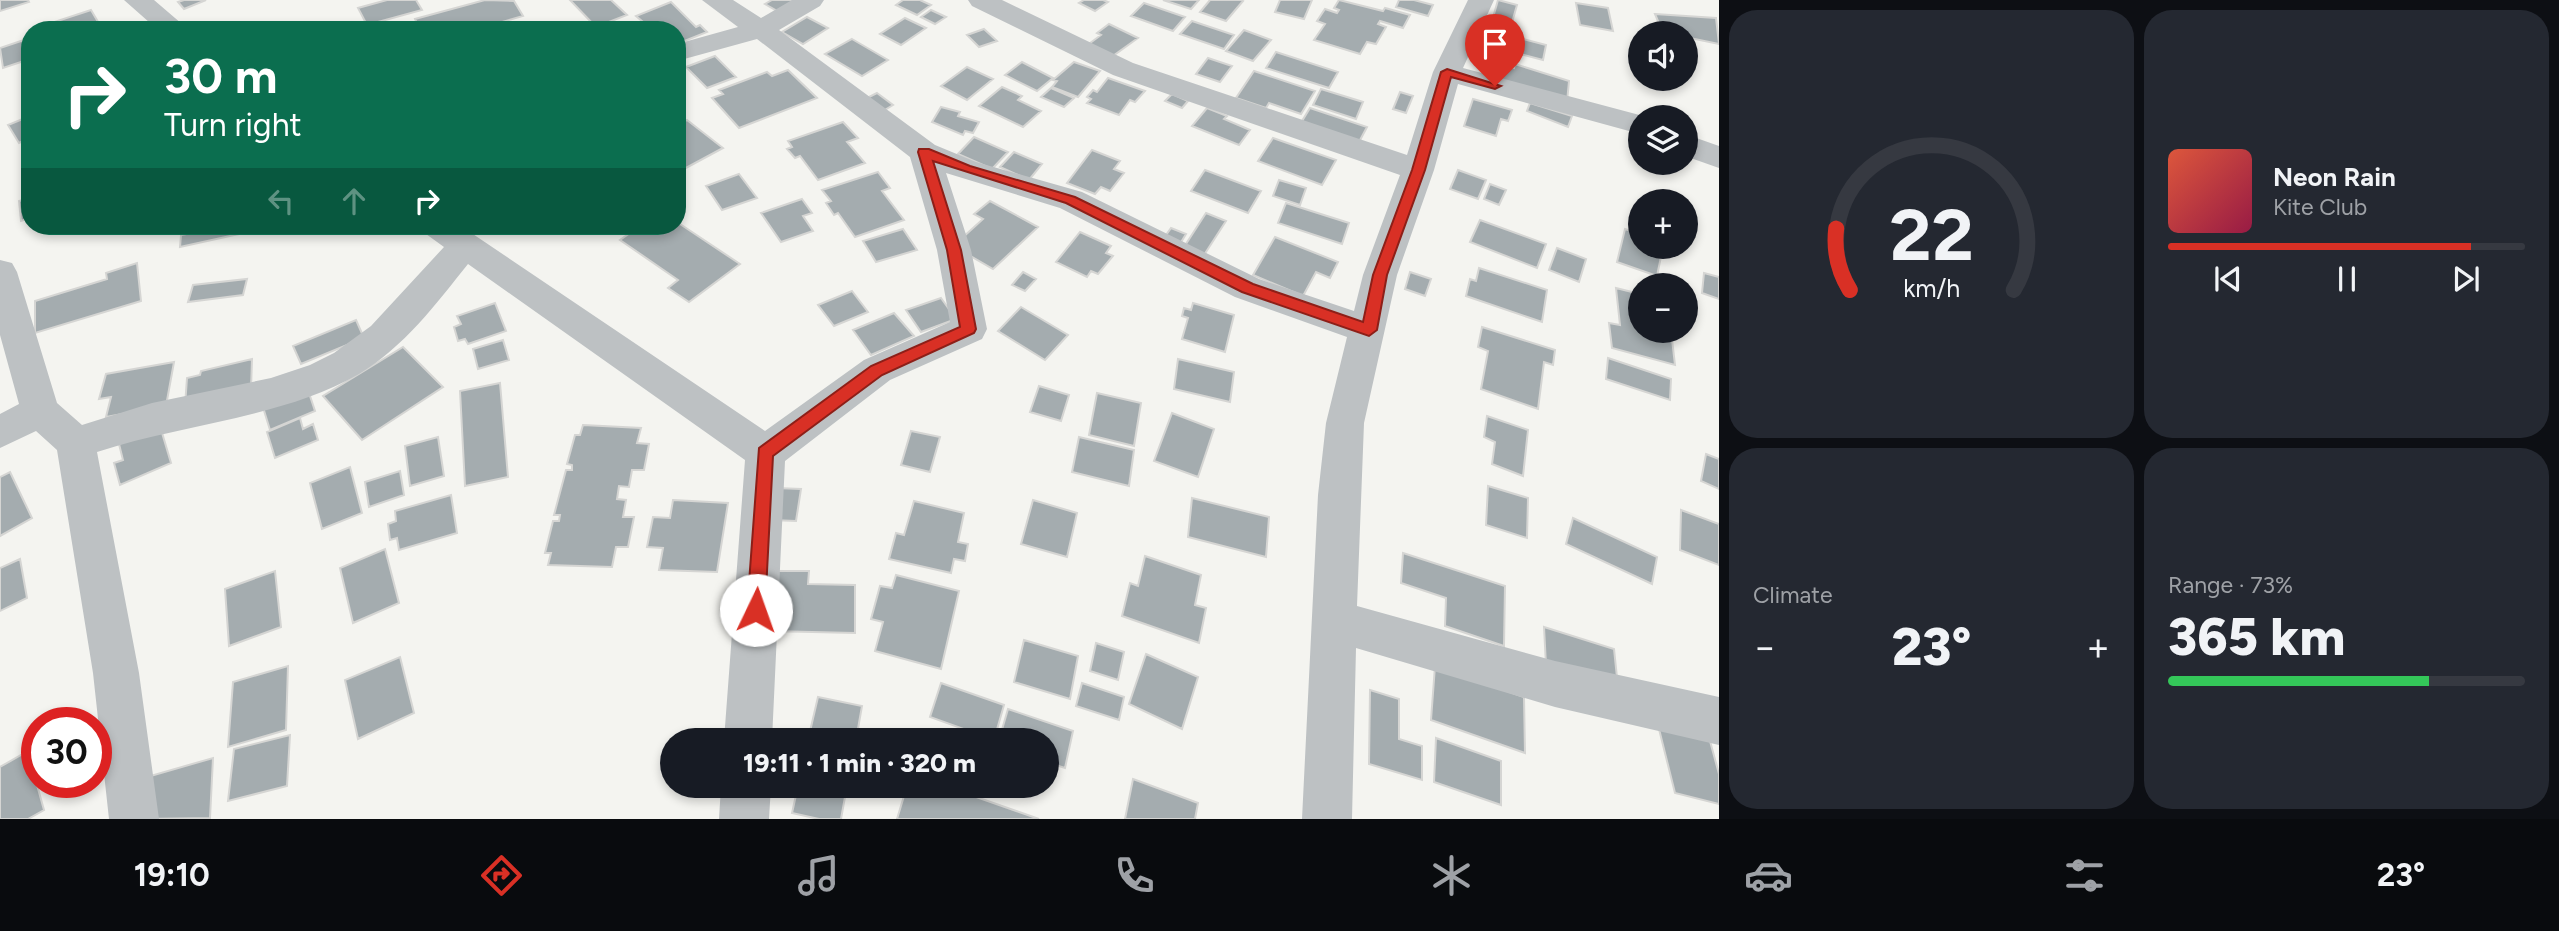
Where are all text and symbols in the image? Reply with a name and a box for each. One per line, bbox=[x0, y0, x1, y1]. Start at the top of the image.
pin bbox=[1465, 14, 1525, 86]
map controls bbox=[1628, 21, 1698, 343]
button: sound bbox=[1628, 21, 1698, 91]
icon: arrive bbox=[1476, 25, 1514, 63]
text: 30 m bbox=[164, 46, 277, 105]
icon: right bbox=[49, 49, 140, 140]
button: layers bbox=[1628, 105, 1698, 175]
text: Turn right bbox=[164, 106, 302, 144]
text: Neon Rain bbox=[2273, 161, 2396, 193]
icon: left bbox=[262, 182, 300, 220]
icon: ahead bbox=[335, 182, 373, 220]
icon: right bbox=[408, 182, 446, 220]
button: + bbox=[1628, 189, 1698, 259]
text: 22 bbox=[1889, 191, 1974, 278]
text: Kite Club bbox=[2273, 193, 2367, 221]
icon: previous bbox=[2209, 260, 2247, 298]
icon: pause bbox=[2328, 260, 2366, 298]
icon: next bbox=[2447, 260, 2485, 298]
button: − bbox=[1628, 273, 1698, 343]
text: km/h bbox=[1903, 273, 1960, 303]
text: Range · 73% bbox=[2168, 571, 2293, 599]
position arrow bbox=[719, 573, 793, 647]
text: Climate bbox=[1753, 581, 1832, 609]
text: 365 km bbox=[2168, 606, 2345, 668]
text: 23° bbox=[1892, 616, 1971, 678]
text: − bbox=[1753, 624, 1777, 670]
text: + bbox=[2086, 624, 2110, 670]
speed limit sign: 30 bbox=[21, 707, 112, 798]
text: 19:11 · 1 min · 320 m bbox=[743, 747, 976, 779]
icon: directions bbox=[477, 851, 526, 900]
icon: music bbox=[794, 851, 843, 900]
icon: phone bbox=[1110, 851, 1159, 900]
icon: climate bbox=[1427, 851, 1476, 900]
icon: car bbox=[1744, 851, 1793, 900]
icon: filters bbox=[2060, 851, 2109, 900]
text: 19:10 bbox=[134, 856, 210, 894]
text: 23° bbox=[2377, 856, 2425, 894]

